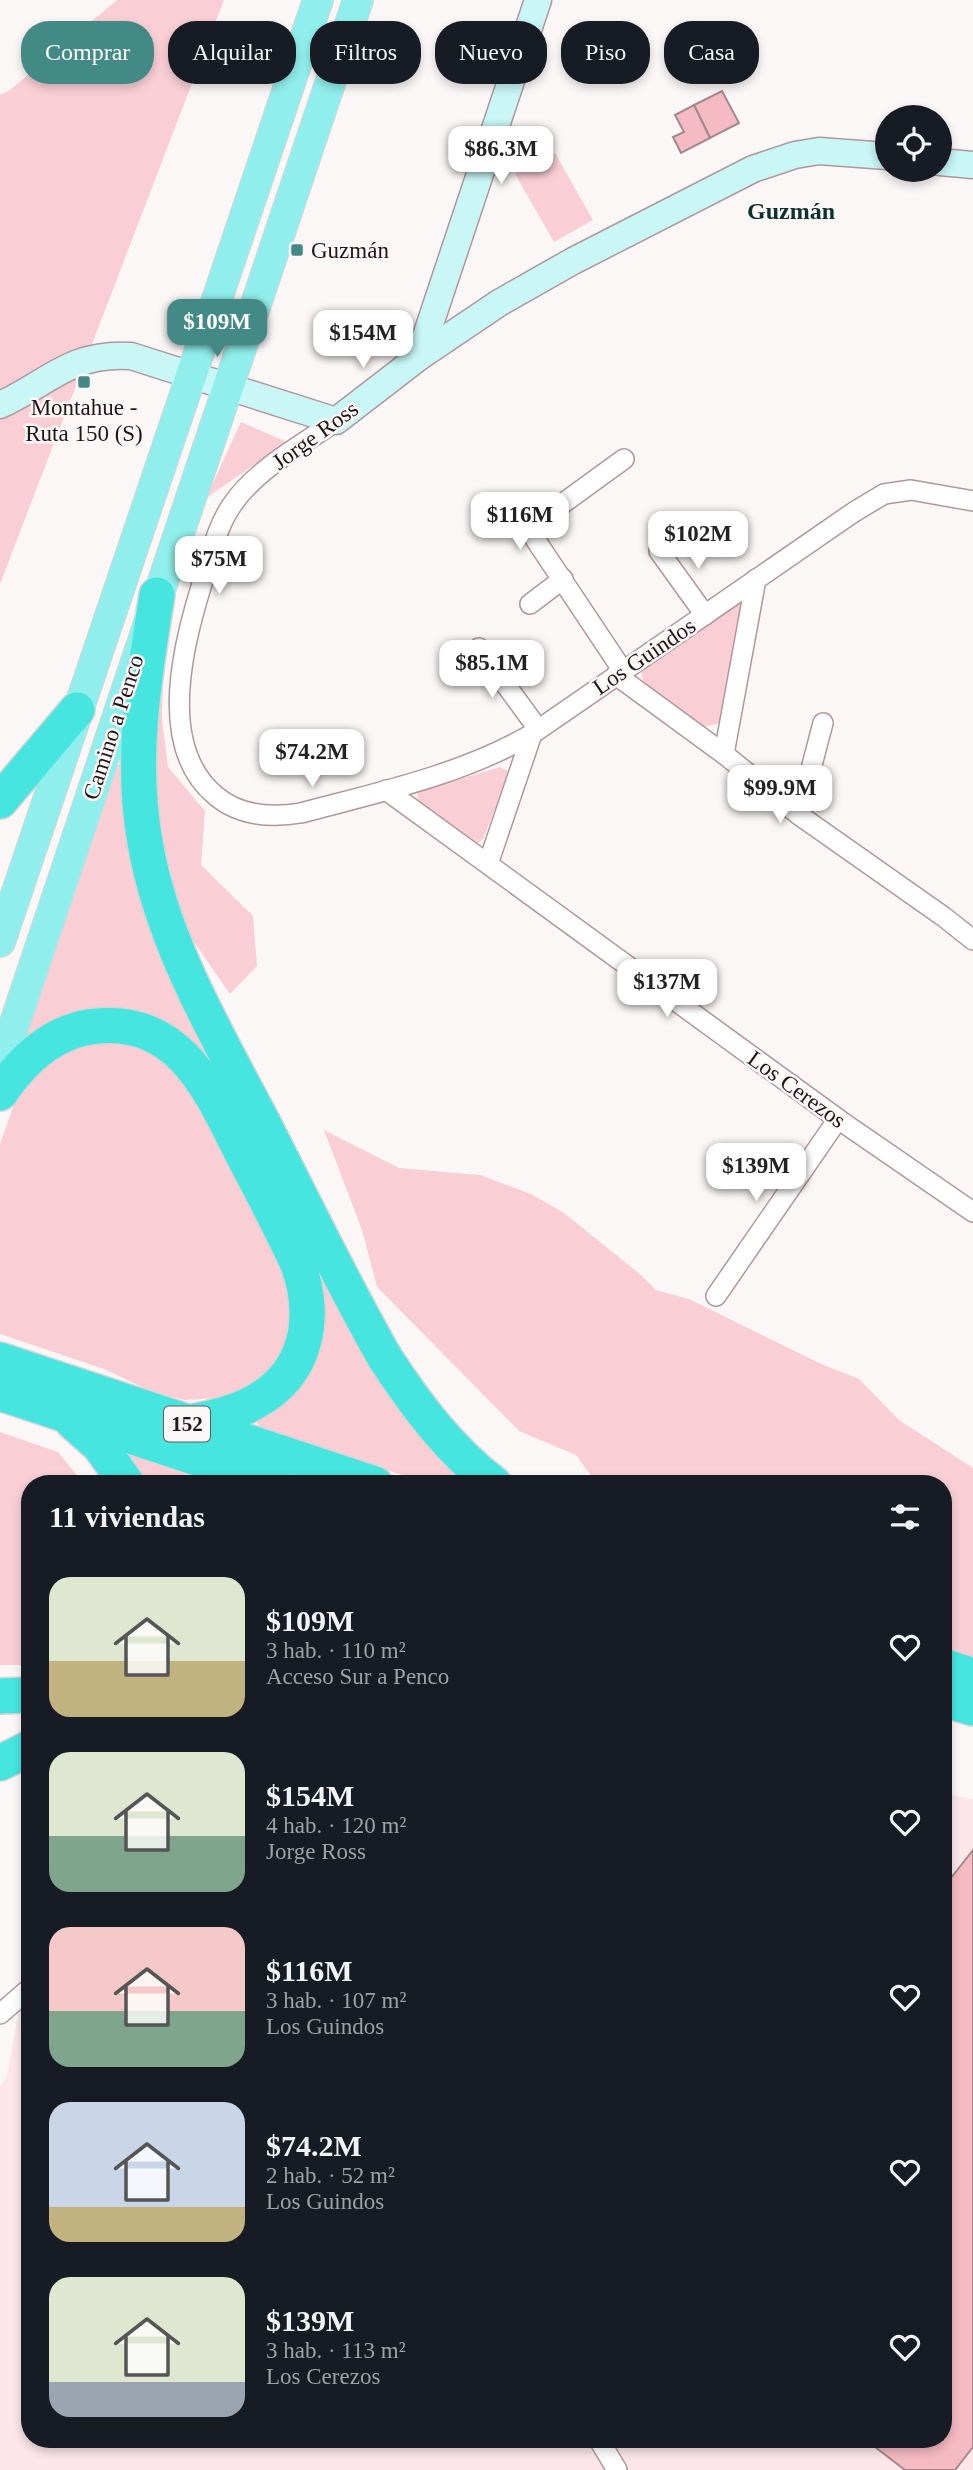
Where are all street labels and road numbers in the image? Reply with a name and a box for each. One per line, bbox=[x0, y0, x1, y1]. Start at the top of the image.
street label: Jorge Ross bbox=[268, 396, 363, 475]
street label: Los Guindos bbox=[588, 613, 700, 700]
street label: Camino a Penco bbox=[78, 652, 149, 803]
street label: Los Cerezos bbox=[743, 1046, 850, 1133]
road number: 152 bbox=[164, 1406, 210, 1442]

